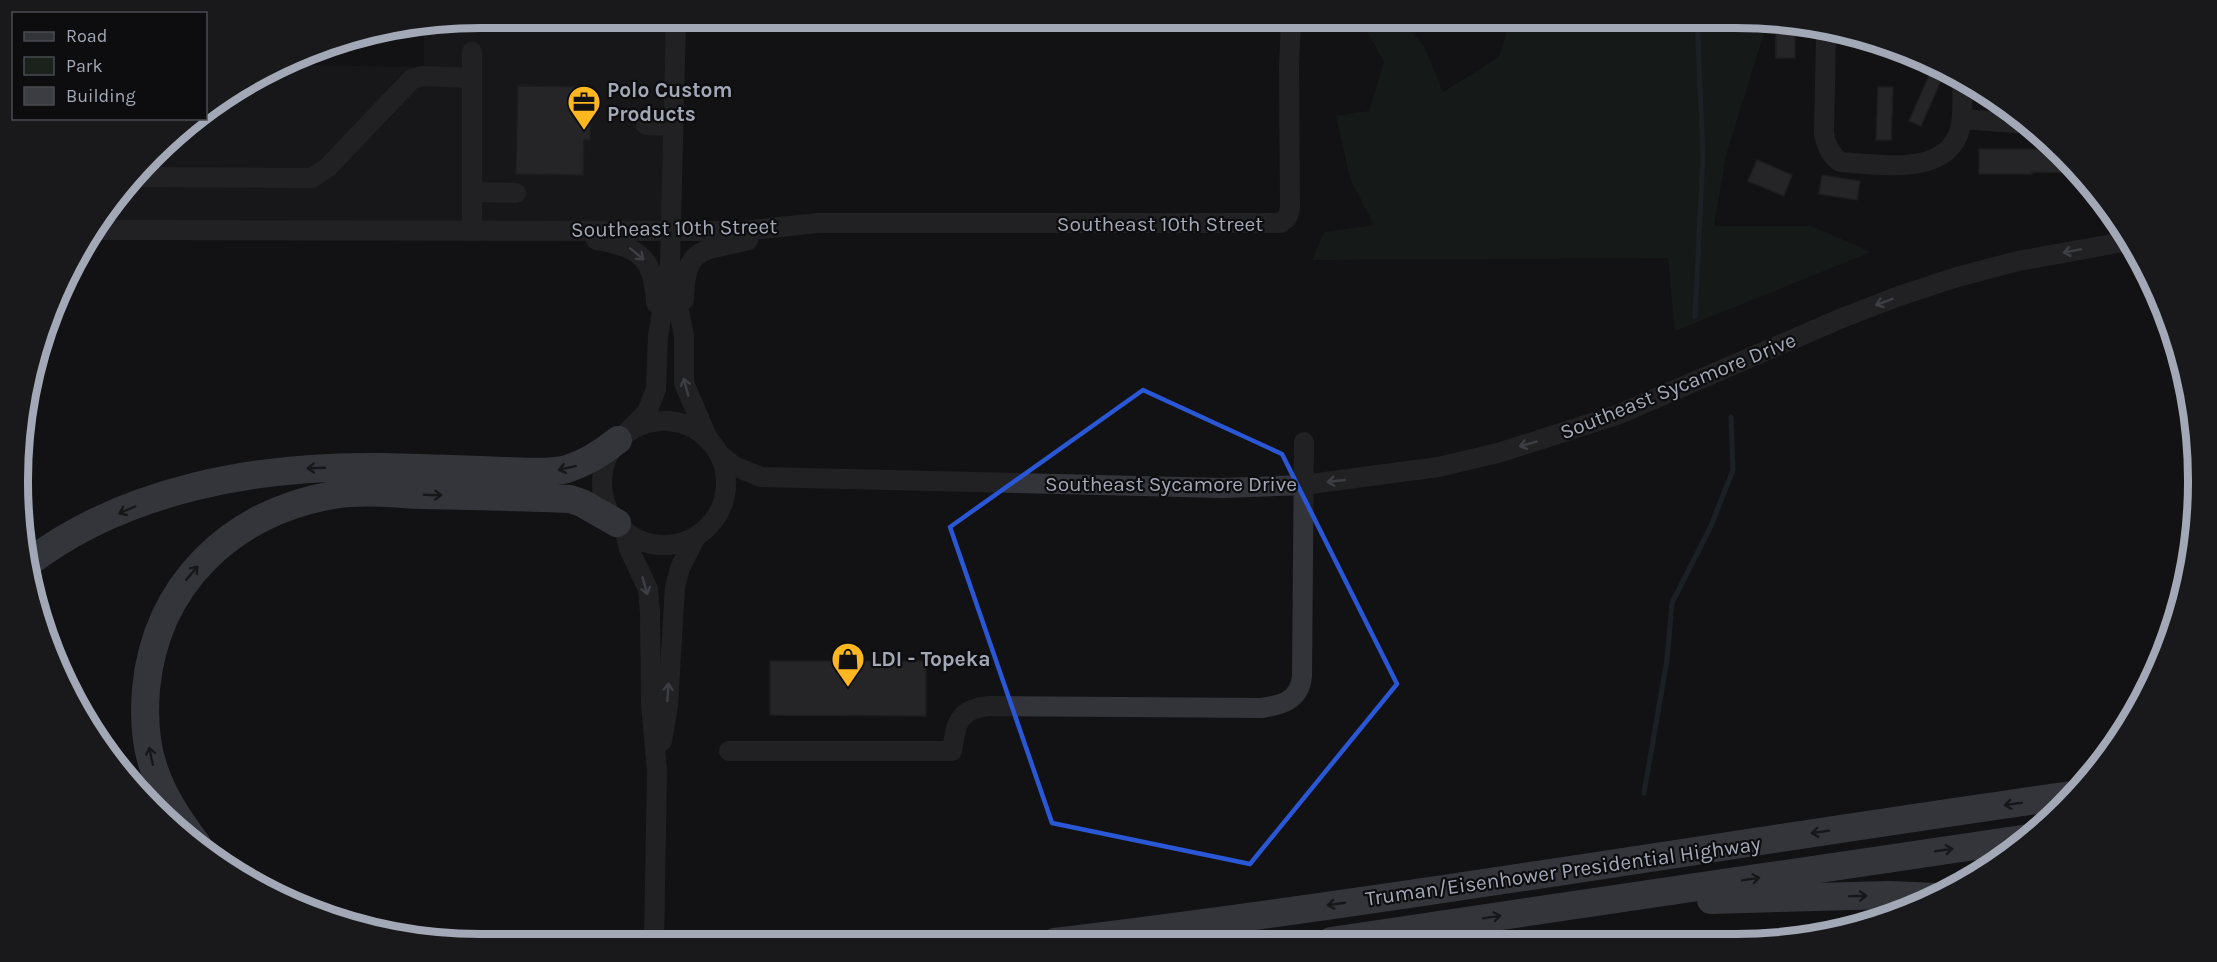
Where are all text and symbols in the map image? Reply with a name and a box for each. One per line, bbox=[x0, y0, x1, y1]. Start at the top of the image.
legend bbox=[12, 12, 207, 120]
text: Road bbox=[66, 25, 107, 47]
text: Park bbox=[66, 55, 103, 77]
place label: Polo Custom Products bbox=[607, 78, 732, 126]
office icon: Polo Custom Products bbox=[566, 84, 602, 131]
text: Building bbox=[66, 85, 136, 107]
street label: Southeast 10th Street bbox=[1057, 212, 1263, 236]
street label: Southeast 10th Street bbox=[571, 214, 777, 242]
one-way arrow bbox=[2062, 246, 2082, 257]
one-way arrow bbox=[629, 247, 645, 260]
one-way arrow bbox=[1875, 297, 1894, 308]
street label: Southeast Sycamore Drive bbox=[1557, 328, 1799, 444]
one-way arrow bbox=[680, 378, 692, 397]
one-way arrow bbox=[1518, 439, 1537, 450]
one-way arrow bbox=[558, 462, 577, 474]
one-way arrow bbox=[307, 463, 327, 474]
street label: Southeast Sycamore Drive bbox=[1045, 472, 1297, 496]
one-way arrow bbox=[1327, 476, 1347, 487]
one-way arrow bbox=[423, 489, 443, 501]
one-way arrow bbox=[118, 504, 136, 516]
one-way arrow bbox=[185, 566, 199, 581]
one-way arrow bbox=[640, 576, 651, 595]
shop icon: LDI - Topeka bbox=[830, 641, 866, 688]
place label: LDI - Topeka bbox=[871, 647, 990, 671]
one-way arrow bbox=[663, 683, 674, 703]
one-way arrow bbox=[145, 747, 156, 767]
one-way arrow bbox=[2003, 798, 2023, 809]
one-way arrow bbox=[1811, 827, 1830, 838]
street label: Truman/Eisenhower Presidential Highway bbox=[1364, 831, 1762, 911]
one-way arrow bbox=[1933, 844, 1953, 855]
one-way arrow bbox=[1741, 873, 1760, 884]
one-way arrow bbox=[1847, 891, 1867, 902]
one-way arrow bbox=[1327, 899, 1347, 910]
one-way arrow bbox=[1482, 912, 1502, 923]

